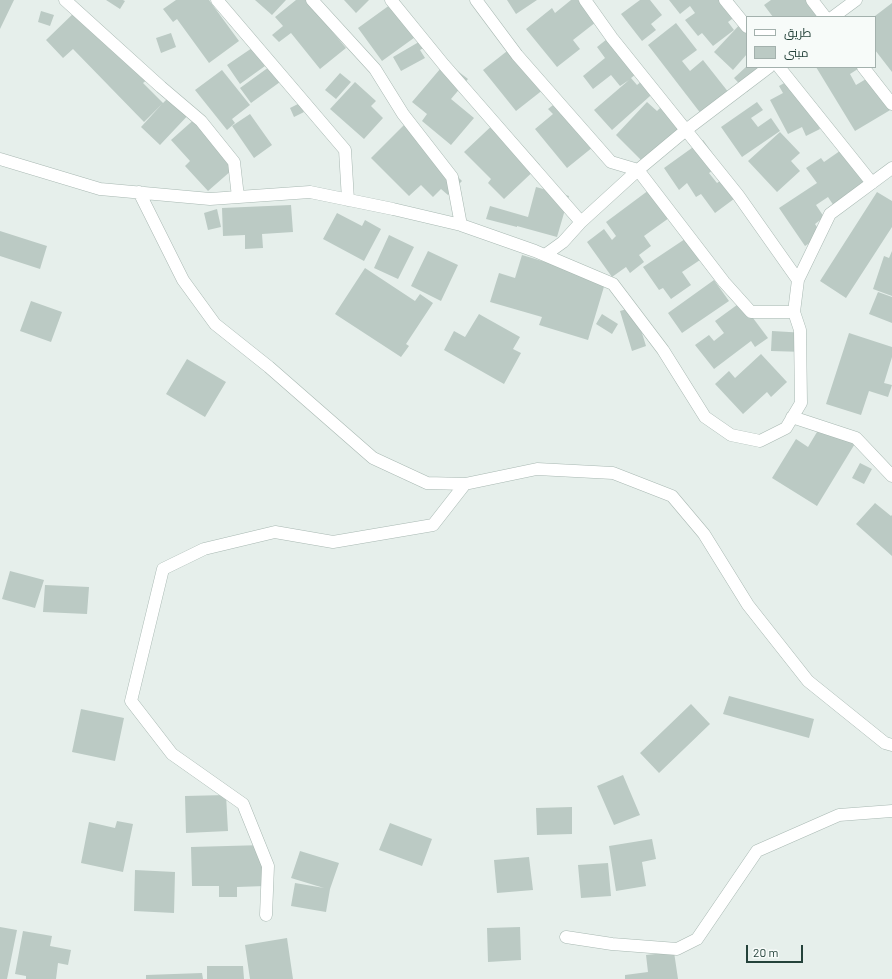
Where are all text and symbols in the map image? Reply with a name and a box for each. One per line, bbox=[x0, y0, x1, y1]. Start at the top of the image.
legend bbox=[746, 16, 876, 68]
text: طريق bbox=[784, 25, 811, 39]
text: مبنى bbox=[784, 45, 809, 59]
scale bar bbox=[748, 937, 805, 963]
text: 20 m bbox=[753, 945, 779, 959]

